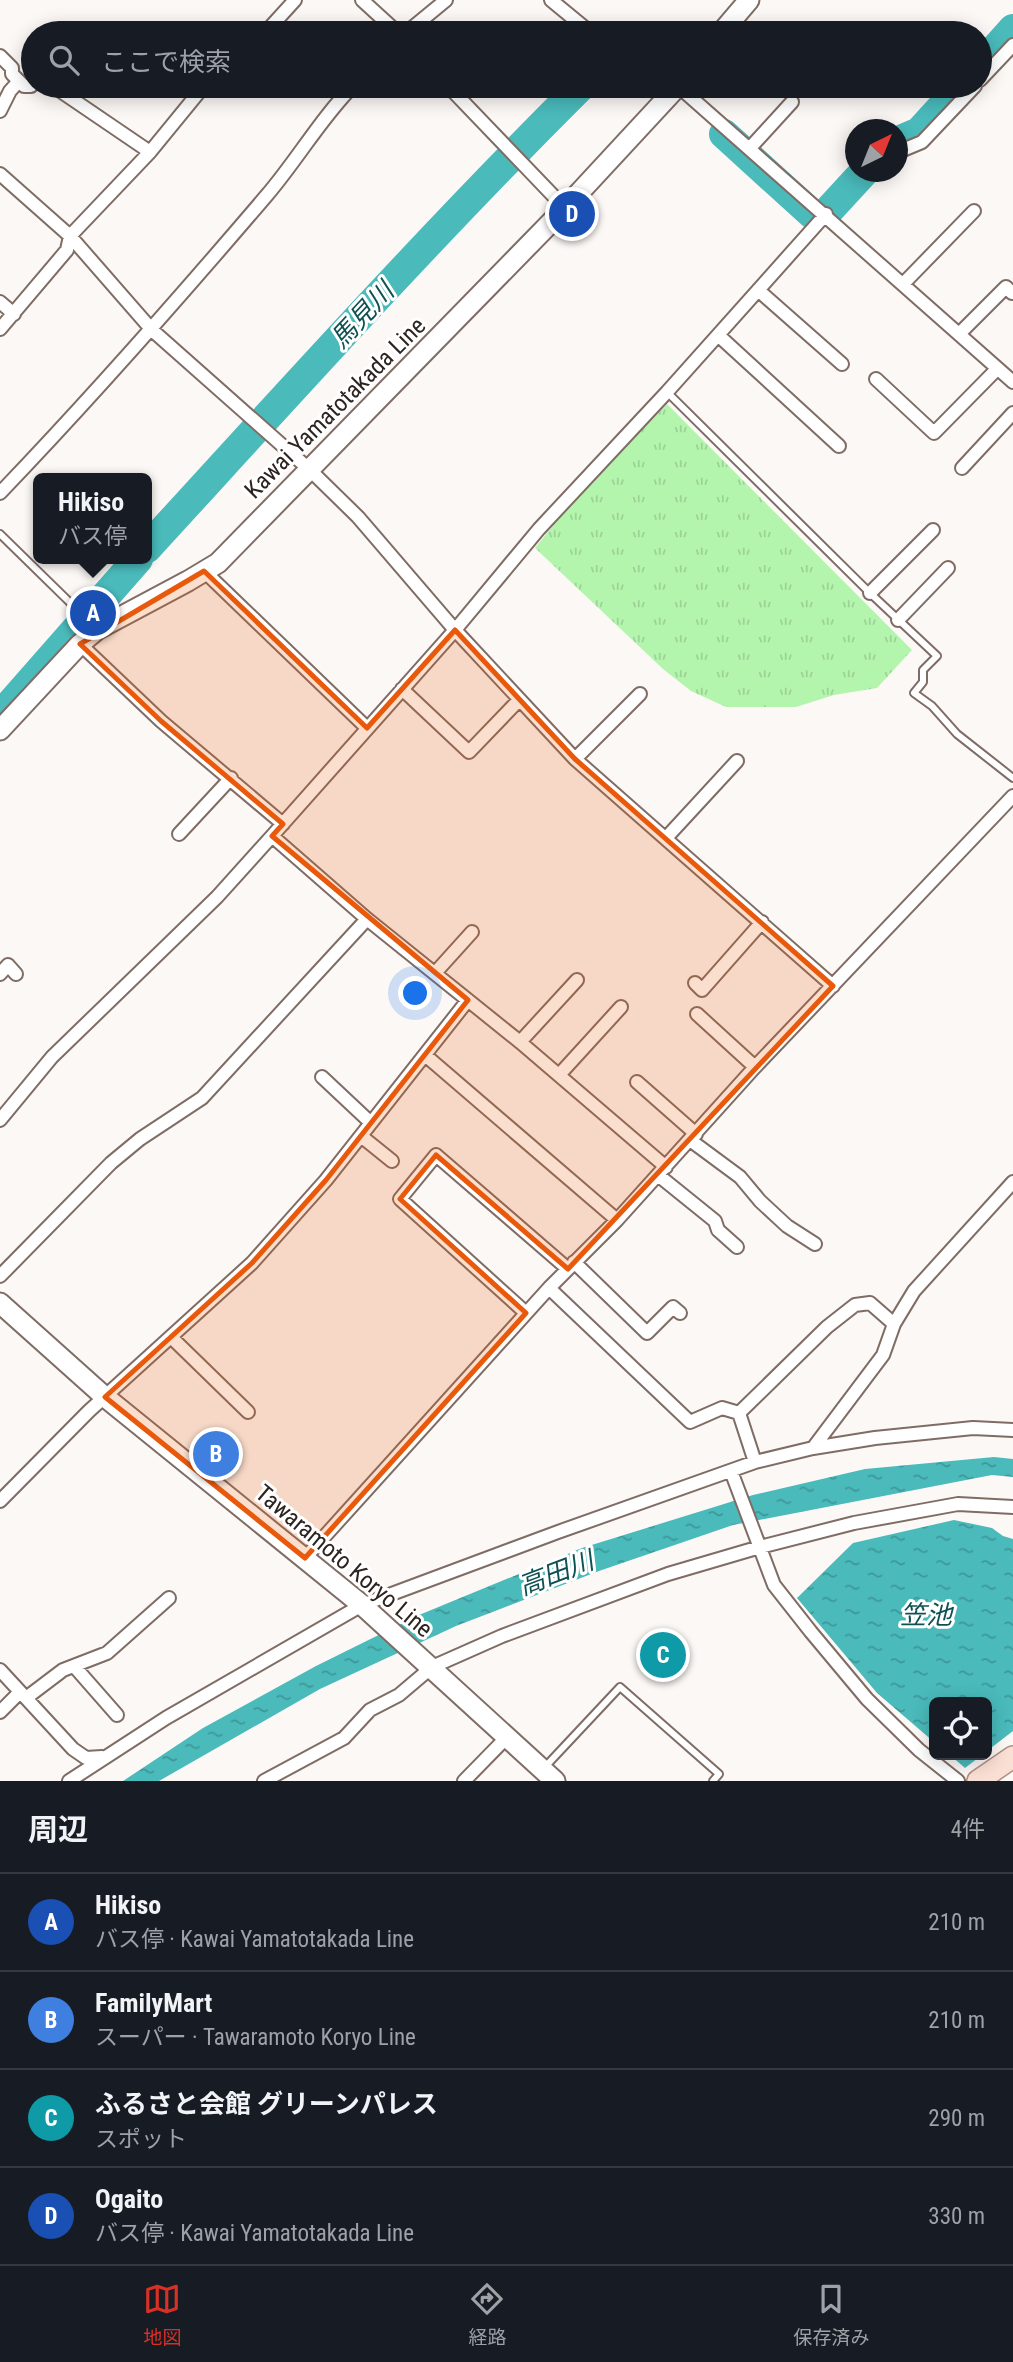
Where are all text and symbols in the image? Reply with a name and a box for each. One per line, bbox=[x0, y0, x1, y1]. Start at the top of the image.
search box bbox=[21, 21, 992, 98]
icon: search bbox=[45, 41, 83, 79]
text: ここで検索 bbox=[101, 47, 231, 77]
north arrow bbox=[845, 119, 908, 182]
pin: D bbox=[549, 188, 595, 240]
water label: 馬見川 bbox=[324, 274, 402, 354]
street label: Kawai Yamatotakada Line bbox=[239, 312, 431, 504]
popup bbox=[33, 473, 152, 564]
text: Hikiso bbox=[58, 487, 124, 517]
text: バス停 bbox=[58, 523, 127, 550]
pin: A bbox=[70, 587, 116, 639]
your location bbox=[398, 976, 432, 1010]
pin: B bbox=[193, 1428, 239, 1480]
street label: Tawaramoto Koryo Line bbox=[250, 1479, 438, 1643]
water label: 高田川 bbox=[514, 1544, 601, 1601]
water label: 笠池 bbox=[900, 1600, 955, 1630]
pin: C bbox=[640, 1629, 686, 1681]
map controls bbox=[929, 1697, 992, 1760]
button: locate bbox=[929, 1697, 992, 1760]
text: 周辺 bbox=[28, 1812, 88, 1847]
text: 4件 bbox=[951, 1816, 985, 1843]
text: Hikiso bbox=[95, 1890, 161, 1920]
text: A bbox=[44, 1909, 58, 1936]
text: 210 m bbox=[928, 1909, 985, 1936]
text: バス停 · Kawai Yamatotakada Line bbox=[95, 1926, 414, 1953]
text: FamilyMart bbox=[95, 1988, 212, 2018]
text: B bbox=[45, 2007, 57, 2034]
text: 210 m bbox=[928, 2007, 985, 2034]
text: スーパー · Tawaramoto Koryo Line bbox=[95, 2024, 416, 2051]
text: ふるさと会館 グリーンパレス bbox=[95, 2089, 438, 2119]
text: C bbox=[44, 2105, 58, 2132]
text: 290 m bbox=[928, 2105, 985, 2132]
text: スポット bbox=[95, 2126, 187, 2153]
text: Ogaito bbox=[95, 2184, 163, 2214]
text: D bbox=[45, 2203, 58, 2230]
text: 330 m bbox=[928, 2203, 985, 2230]
text: バス停 · Kawai Yamatotakada Line bbox=[95, 2220, 414, 2247]
tab: 地図 bbox=[143, 2280, 182, 2349]
tab: 経路 bbox=[468, 2280, 507, 2349]
tab: 保存済み bbox=[793, 2280, 870, 2349]

